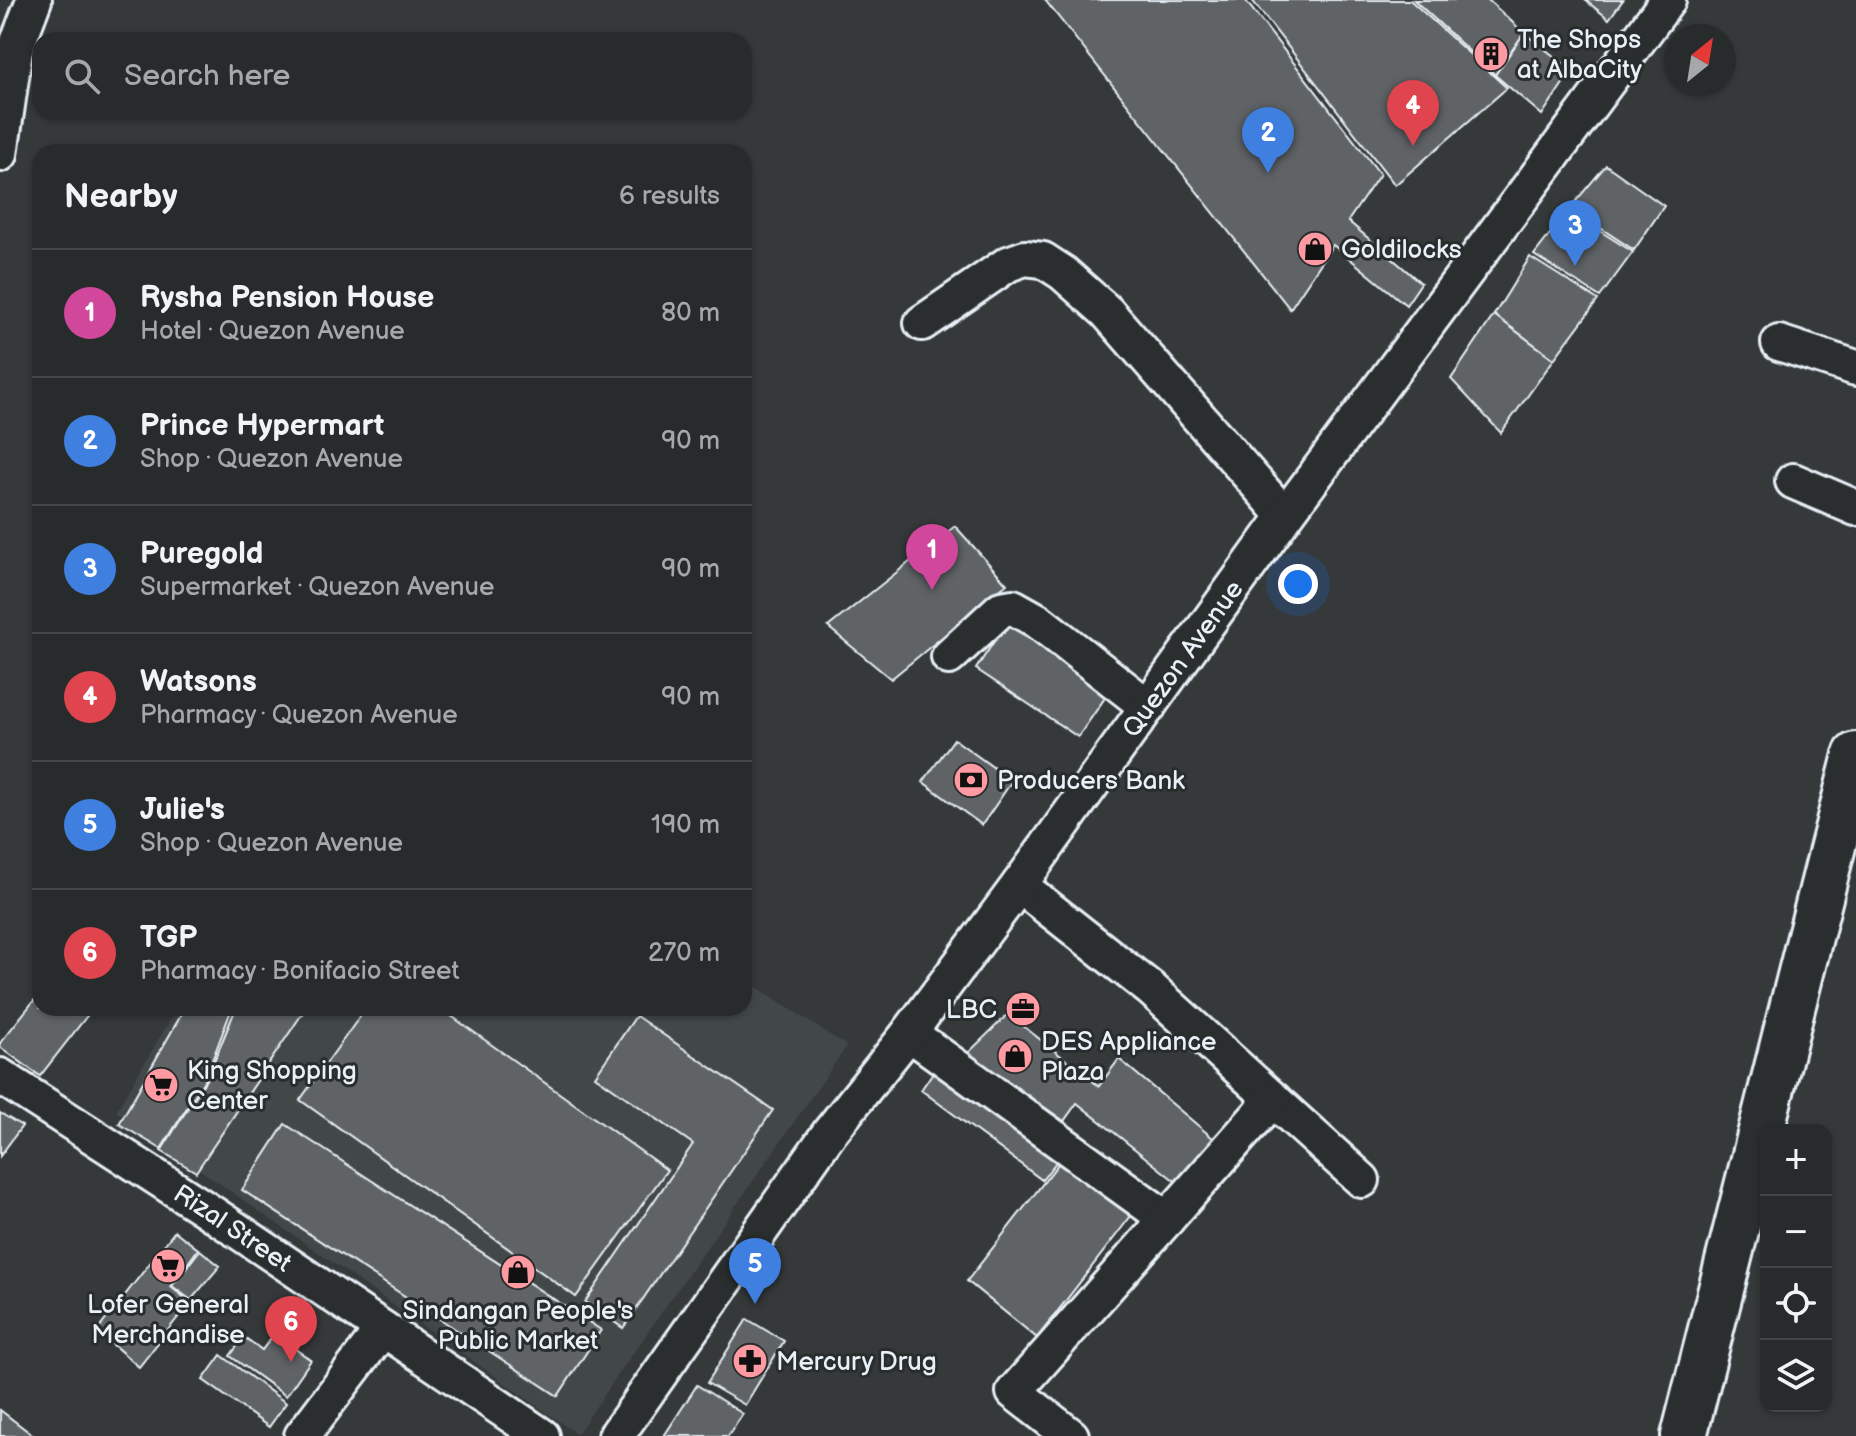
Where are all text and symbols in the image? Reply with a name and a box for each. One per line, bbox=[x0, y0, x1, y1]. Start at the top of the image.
north arrow bbox=[1664, 24, 1736, 96]
place label: The Shops at AlbaCity bbox=[1517, 25, 1642, 86]
search box bbox=[32, 32, 752, 120]
building icon: The Shops at AlbaCity bbox=[1472, 35, 1510, 73]
icon: search bbox=[60, 54, 104, 98]
text: Search here bbox=[124, 58, 290, 94]
pin: 4 bbox=[1387, 80, 1439, 146]
pin: 2 bbox=[1242, 107, 1294, 173]
text: Nearby bbox=[64, 176, 178, 217]
text: 6 results bbox=[619, 181, 720, 212]
pin: 3 bbox=[1549, 200, 1601, 266]
shop icon: Goldilocks bbox=[1296, 230, 1334, 268]
place label: Goldilocks bbox=[1341, 235, 1462, 266]
text: Rysha Pension House bbox=[140, 280, 434, 316]
text: 1 bbox=[85, 298, 95, 329]
text: 80 m bbox=[661, 298, 720, 329]
text: Hotel · Quezon Avenue bbox=[140, 316, 405, 347]
text: Prince Hypermart bbox=[140, 408, 384, 444]
text: 2 bbox=[82, 426, 98, 457]
text: 90 m bbox=[661, 426, 720, 457]
text: Shop · Quezon Avenue bbox=[140, 444, 403, 475]
pin: 1 bbox=[906, 524, 958, 590]
text: Puregold bbox=[140, 536, 263, 572]
text: 3 bbox=[82, 554, 98, 585]
text: 90 m bbox=[661, 554, 720, 585]
your location bbox=[1278, 564, 1318, 604]
text: Supermarket · Quezon Avenue bbox=[140, 572, 494, 603]
street label: Quezon Avenue bbox=[1116, 575, 1250, 744]
text: Watsons bbox=[140, 664, 257, 700]
text: 4 bbox=[82, 682, 98, 713]
text: 90 m bbox=[661, 682, 720, 713]
text: Pharmacy · Quezon Avenue bbox=[140, 700, 458, 731]
bank icon: Producers Bank bbox=[952, 761, 990, 799]
place label: Producers Bank bbox=[997, 766, 1185, 797]
text: Julie's bbox=[140, 792, 225, 828]
text: 5 bbox=[82, 810, 98, 841]
text: 190 m bbox=[651, 810, 720, 841]
text: Shop · Quezon Avenue bbox=[140, 828, 403, 859]
text: TGP bbox=[140, 920, 197, 956]
text: 6 bbox=[82, 938, 98, 969]
text: 270 m bbox=[648, 938, 720, 969]
text: Pharmacy · Bonifacio Street bbox=[140, 956, 459, 987]
office icon: LBC bbox=[1004, 990, 1042, 1028]
place label: LBC bbox=[946, 995, 997, 1026]
place label: DES Appliance Plaza bbox=[1041, 1027, 1216, 1088]
shop icon: DES Appliance Plaza bbox=[996, 1037, 1034, 1075]
place label: King Shopping Center bbox=[187, 1056, 357, 1117]
supermarket icon: King Shopping Center bbox=[142, 1066, 180, 1104]
map controls bbox=[1760, 1124, 1832, 1412]
button: + bbox=[1760, 1124, 1832, 1196]
street label: Rizal Street bbox=[167, 1179, 297, 1279]
button: − bbox=[1760, 1196, 1832, 1268]
pin: 5 bbox=[729, 1238, 781, 1304]
supermarket icon: Lofer General Merchandise bbox=[149, 1247, 187, 1285]
shop icon: Sindangan People's Public Market bbox=[499, 1253, 537, 1291]
button: locate bbox=[1760, 1268, 1832, 1340]
place label: Lofer General Merchandise bbox=[87, 1290, 249, 1351]
pin: 6 bbox=[265, 1296, 317, 1362]
place label: Sindangan People's Public Market bbox=[403, 1296, 634, 1357]
button: layers bbox=[1760, 1340, 1832, 1412]
pharmacy icon: Mercury Drug bbox=[731, 1342, 769, 1380]
place label: Mercury Drug bbox=[776, 1347, 937, 1378]

